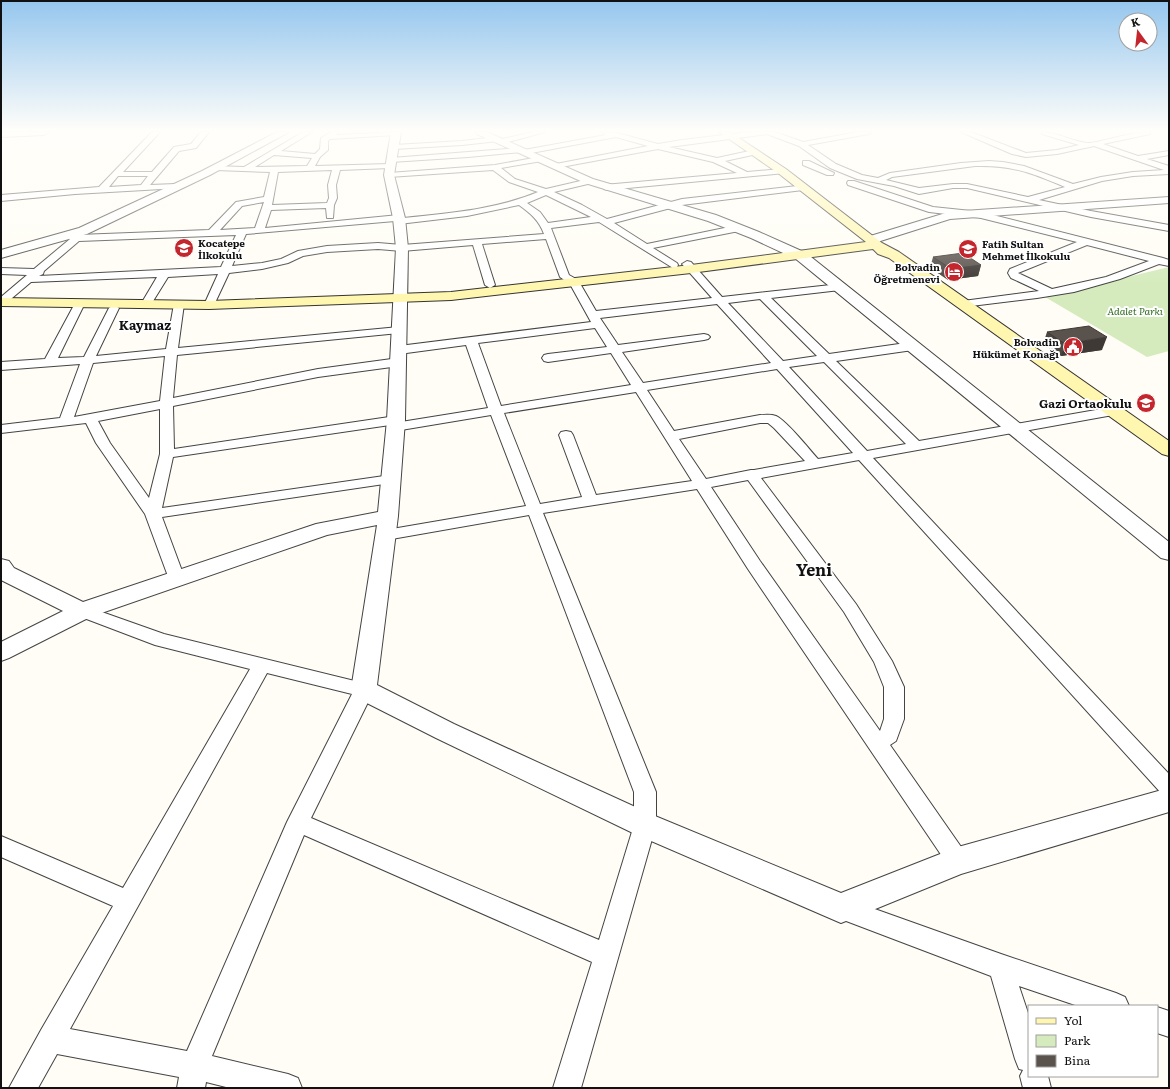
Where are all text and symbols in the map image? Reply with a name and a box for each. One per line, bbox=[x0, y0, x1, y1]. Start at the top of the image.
north arrow bbox=[1118, 12, 1158, 52]
text: K bbox=[1129, 12, 1142, 30]
place label: Kocatepe İlkokulu bbox=[198, 235, 245, 262]
place label: Fatih Sultan Mehmet İlkokulu bbox=[982, 236, 1070, 263]
school or university icon: Kocatepe İlkokulu bbox=[173, 237, 195, 259]
school or university icon: Fatih Sultan Mehmet İlkokulu bbox=[957, 238, 979, 260]
place label: Bolvadin Öğretmenevi bbox=[873, 259, 940, 286]
hotel icon: Bolvadin Öğretmenevi bbox=[943, 261, 965, 283]
park label: Adalet Parkı bbox=[1107, 303, 1163, 318]
district label: Kaymaz bbox=[119, 315, 171, 334]
place label: Bolvadin Hükümet Konağı bbox=[973, 334, 1059, 361]
public building icon: Bolvadin Hükümet Konağı bbox=[1062, 336, 1084, 358]
school or university icon: Gazi Ortaokulu bbox=[1135, 392, 1157, 414]
place label: Gazi Ortaokulu bbox=[1039, 394, 1132, 412]
district label: Yeni bbox=[796, 557, 832, 581]
legend bbox=[1028, 1005, 1158, 1077]
text: Yol bbox=[1064, 1011, 1082, 1029]
text: Park bbox=[1064, 1031, 1091, 1049]
text: Bina bbox=[1064, 1051, 1091, 1069]

